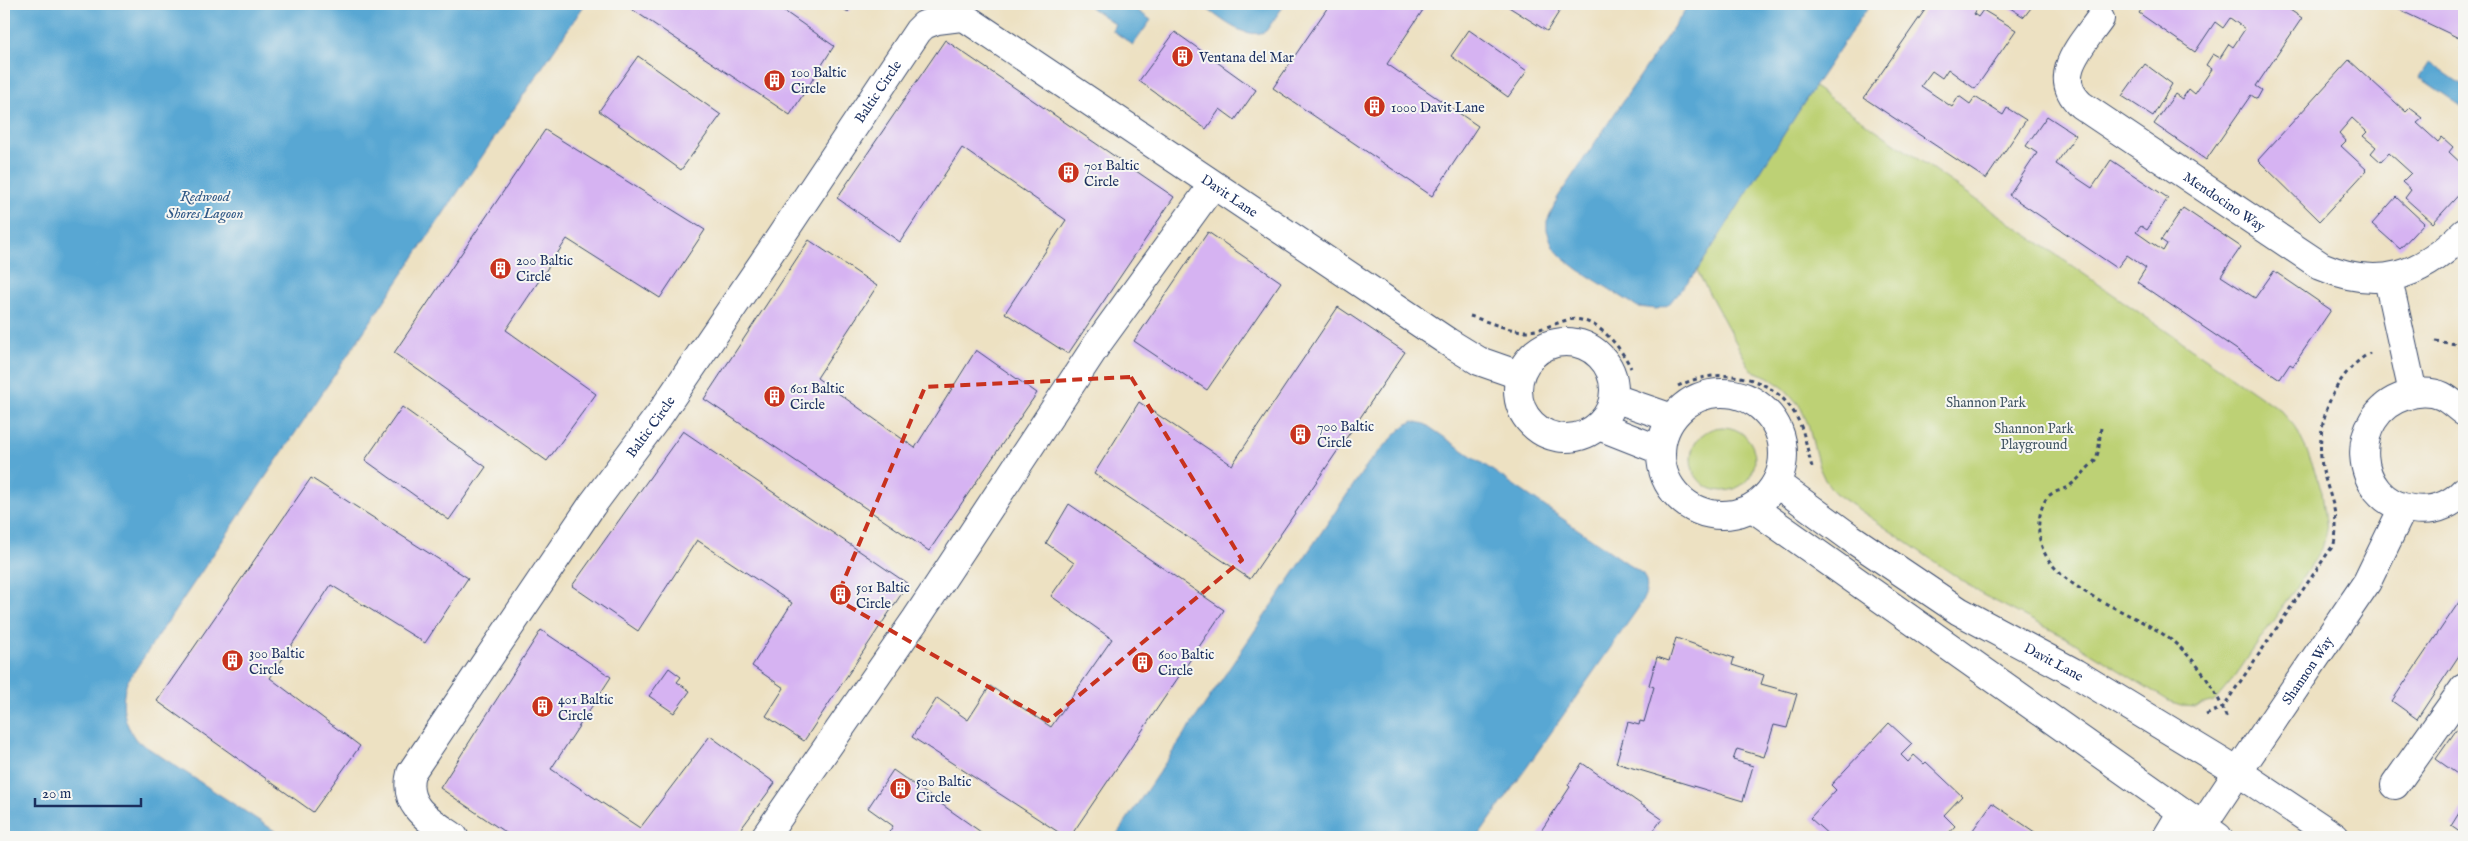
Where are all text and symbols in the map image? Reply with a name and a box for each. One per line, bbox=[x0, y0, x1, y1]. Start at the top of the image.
building icon: Ventana del Mar bbox=[1171, 45, 1195, 69]
place label: Ventana del Mar bbox=[1198, 49, 1294, 67]
street label: Baltic Circle bbox=[851, 57, 906, 127]
place label: 100 Baltic Circle bbox=[791, 64, 847, 98]
building icon: 100 Baltic Circle bbox=[763, 68, 787, 92]
building icon: 1000 Davit Lane bbox=[1363, 95, 1387, 119]
place label: 1000 Davit Lane bbox=[1391, 99, 1485, 117]
place label: 701 Baltic Circle bbox=[1084, 157, 1139, 191]
building icon: 701 Baltic Circle bbox=[1056, 161, 1080, 185]
street label: Mendocino Way bbox=[2179, 168, 2269, 236]
street label: Davit Lane bbox=[1197, 171, 1262, 222]
water label: Redwood Shores Lagoon bbox=[166, 187, 244, 224]
place label: 200 Baltic Circle bbox=[516, 252, 573, 286]
building icon: 200 Baltic Circle bbox=[488, 256, 512, 280]
place label: 601 Baltic Circle bbox=[790, 380, 845, 414]
building icon: 601 Baltic Circle bbox=[762, 384, 786, 408]
street label: Baltic Circle bbox=[623, 392, 680, 461]
park label: Shannon Park bbox=[1946, 394, 2027, 412]
place label: 700 Baltic Circle bbox=[1317, 418, 1374, 452]
park label: Shannon Park Playground bbox=[1994, 420, 2075, 454]
building icon: 700 Baltic Circle bbox=[1289, 422, 1313, 446]
place label: 501 Baltic Circle bbox=[856, 579, 910, 613]
building icon: 501 Baltic Circle bbox=[828, 583, 852, 607]
street label: Shannon Way bbox=[2278, 633, 2338, 709]
street label: Davit Lane bbox=[2021, 639, 2087, 686]
place label: 300 Baltic Circle bbox=[249, 645, 305, 679]
place label: 600 Baltic Circle bbox=[1158, 646, 1214, 680]
building icon: 300 Baltic Circle bbox=[221, 649, 245, 673]
building icon: 600 Baltic Circle bbox=[1130, 650, 1154, 674]
place label: 401 Baltic Circle bbox=[558, 691, 614, 725]
building icon: 401 Baltic Circle bbox=[530, 695, 554, 719]
place label: 500 Baltic Circle bbox=[916, 773, 971, 807]
scale bar bbox=[35, 776, 141, 808]
building icon: 500 Baltic Circle bbox=[888, 777, 912, 801]
text: 20 m bbox=[42, 784, 72, 803]

